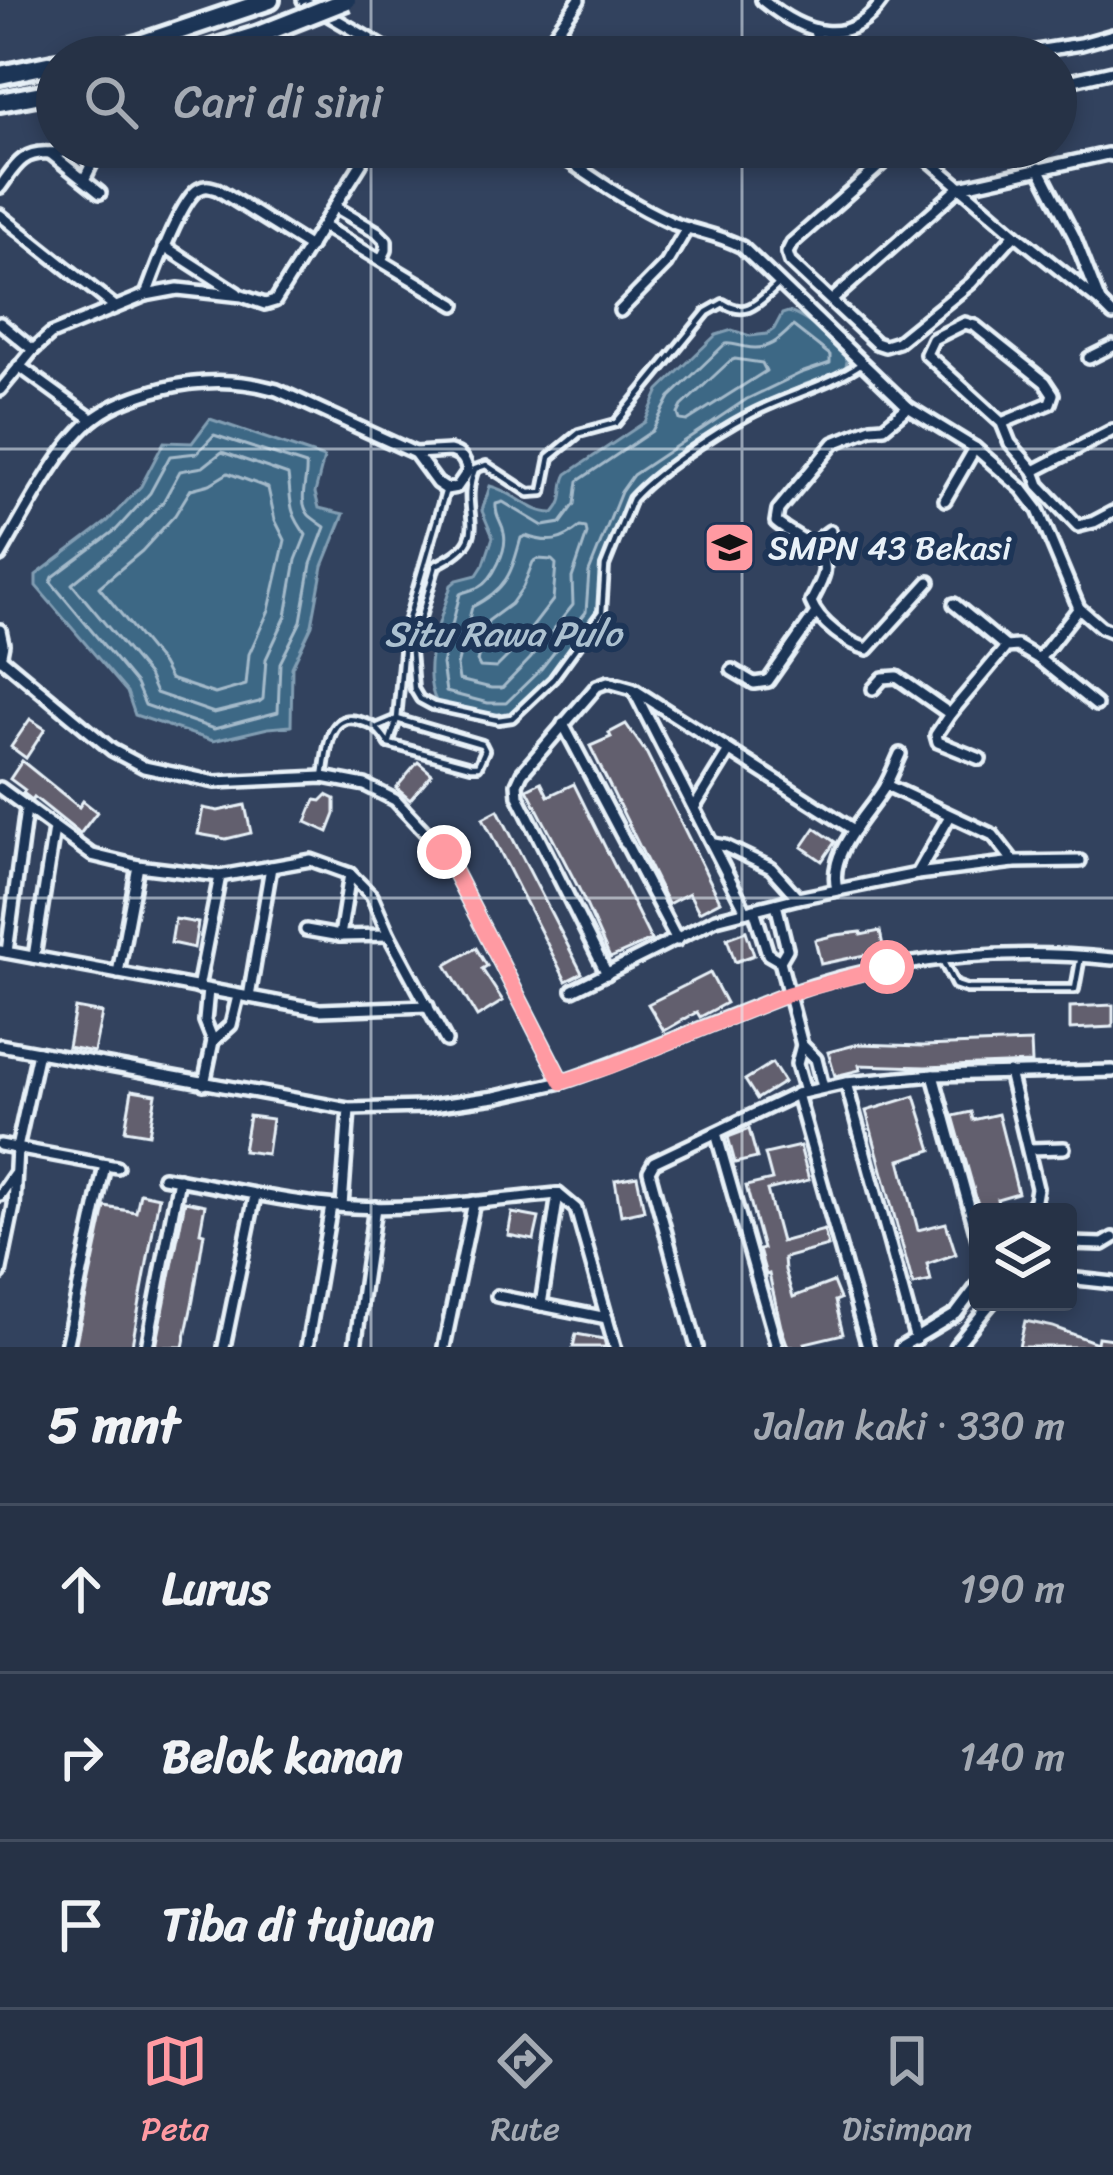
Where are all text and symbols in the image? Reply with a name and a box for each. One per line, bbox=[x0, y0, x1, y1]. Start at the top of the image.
search box bbox=[36, 36, 1077, 168]
text: Cari di sini bbox=[174, 62, 383, 142]
icon: search bbox=[78, 69, 144, 135]
school or university icon: SMPN 43 Bekasi bbox=[701, 519, 757, 575]
place label: SMPN 43 Bekasi bbox=[768, 519, 1012, 577]
water label: Situ Rawa Pulo bbox=[384, 602, 624, 666]
route end bbox=[417, 825, 471, 879]
route start bbox=[860, 940, 914, 994]
map controls bbox=[969, 1203, 1077, 1311]
button: layers bbox=[969, 1203, 1077, 1311]
text: 5 mnt bbox=[48, 1380, 180, 1470]
text: Jalan kaki · 330 m bbox=[755, 1391, 1065, 1460]
text: Lurus bbox=[162, 1549, 270, 1629]
text: 190 m bbox=[960, 1554, 1065, 1623]
icon: ahead bbox=[48, 1556, 114, 1622]
text: Belok kanan bbox=[162, 1717, 402, 1797]
text: 140 m bbox=[959, 1722, 1065, 1791]
icon: right bbox=[48, 1724, 114, 1790]
text: Tiba di tujuan bbox=[162, 1885, 434, 1965]
icon: arrive bbox=[48, 1892, 114, 1958]
tab: Peta bbox=[141, 2028, 209, 2158]
tab: Rute bbox=[491, 2028, 560, 2158]
tab: Disimpan bbox=[842, 2028, 972, 2158]

